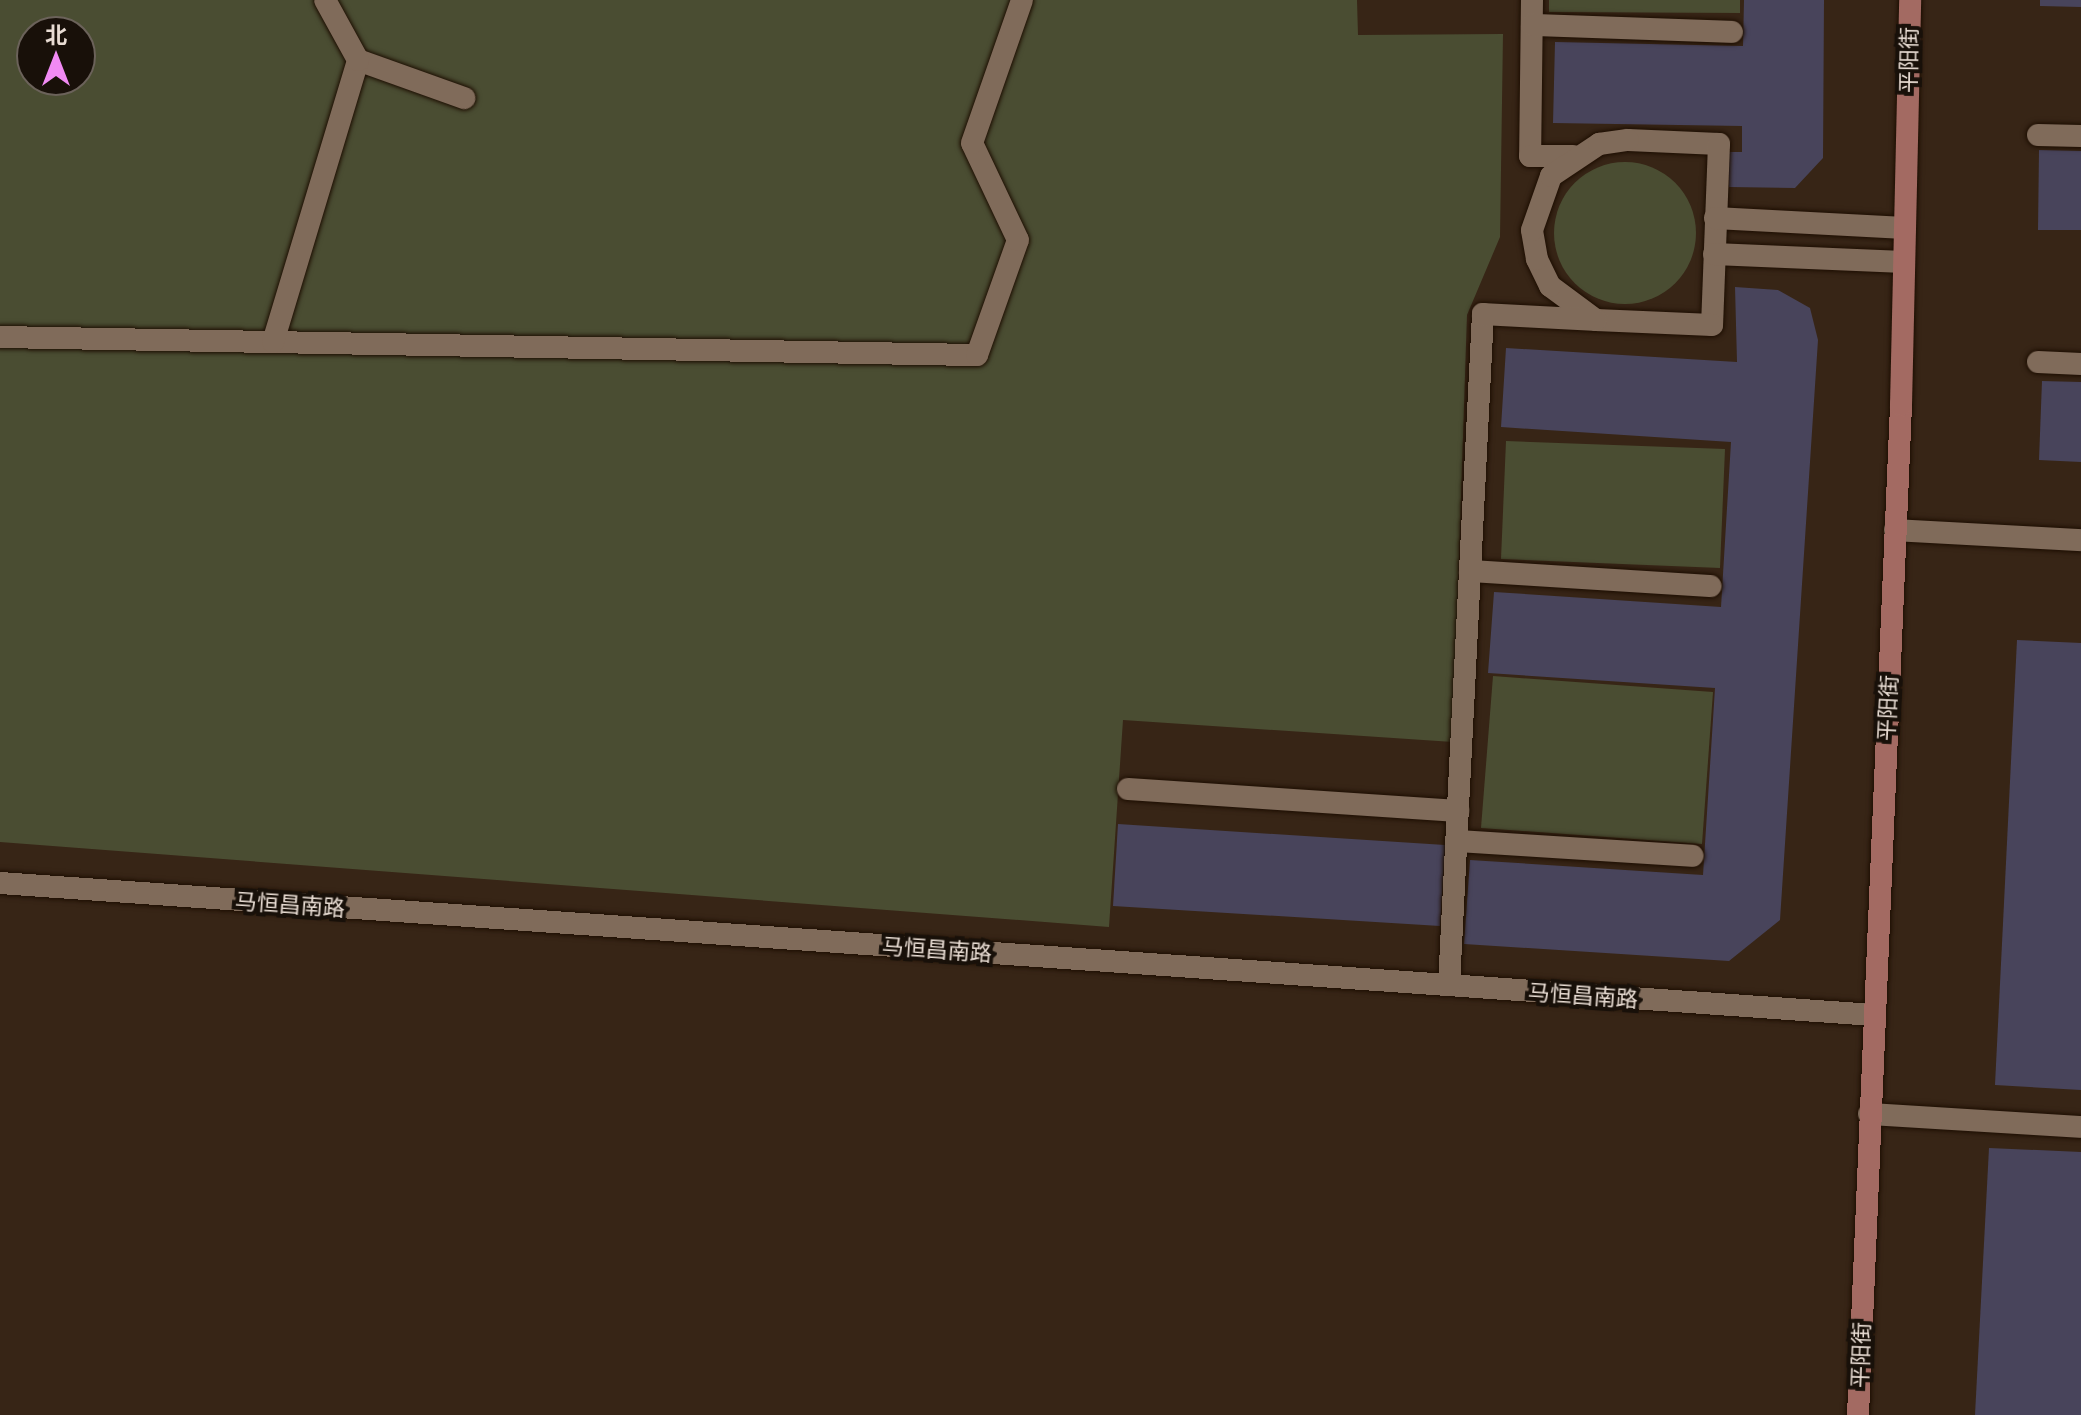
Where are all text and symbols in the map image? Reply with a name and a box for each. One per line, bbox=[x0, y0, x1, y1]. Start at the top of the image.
north arrow bbox=[16, 16, 96, 96]
text: 北 bbox=[45, 19, 67, 49]
street label: 平阳街 bbox=[1894, 27, 1922, 93]
street label: 平阳街 bbox=[1872, 674, 1902, 742]
street label: 马恒昌南路 bbox=[234, 887, 346, 921]
street label: 马恒昌南路 bbox=[881, 932, 993, 966]
street label: 马恒昌南路 bbox=[1527, 978, 1639, 1012]
street label: 平阳街 bbox=[1846, 1322, 1874, 1388]

